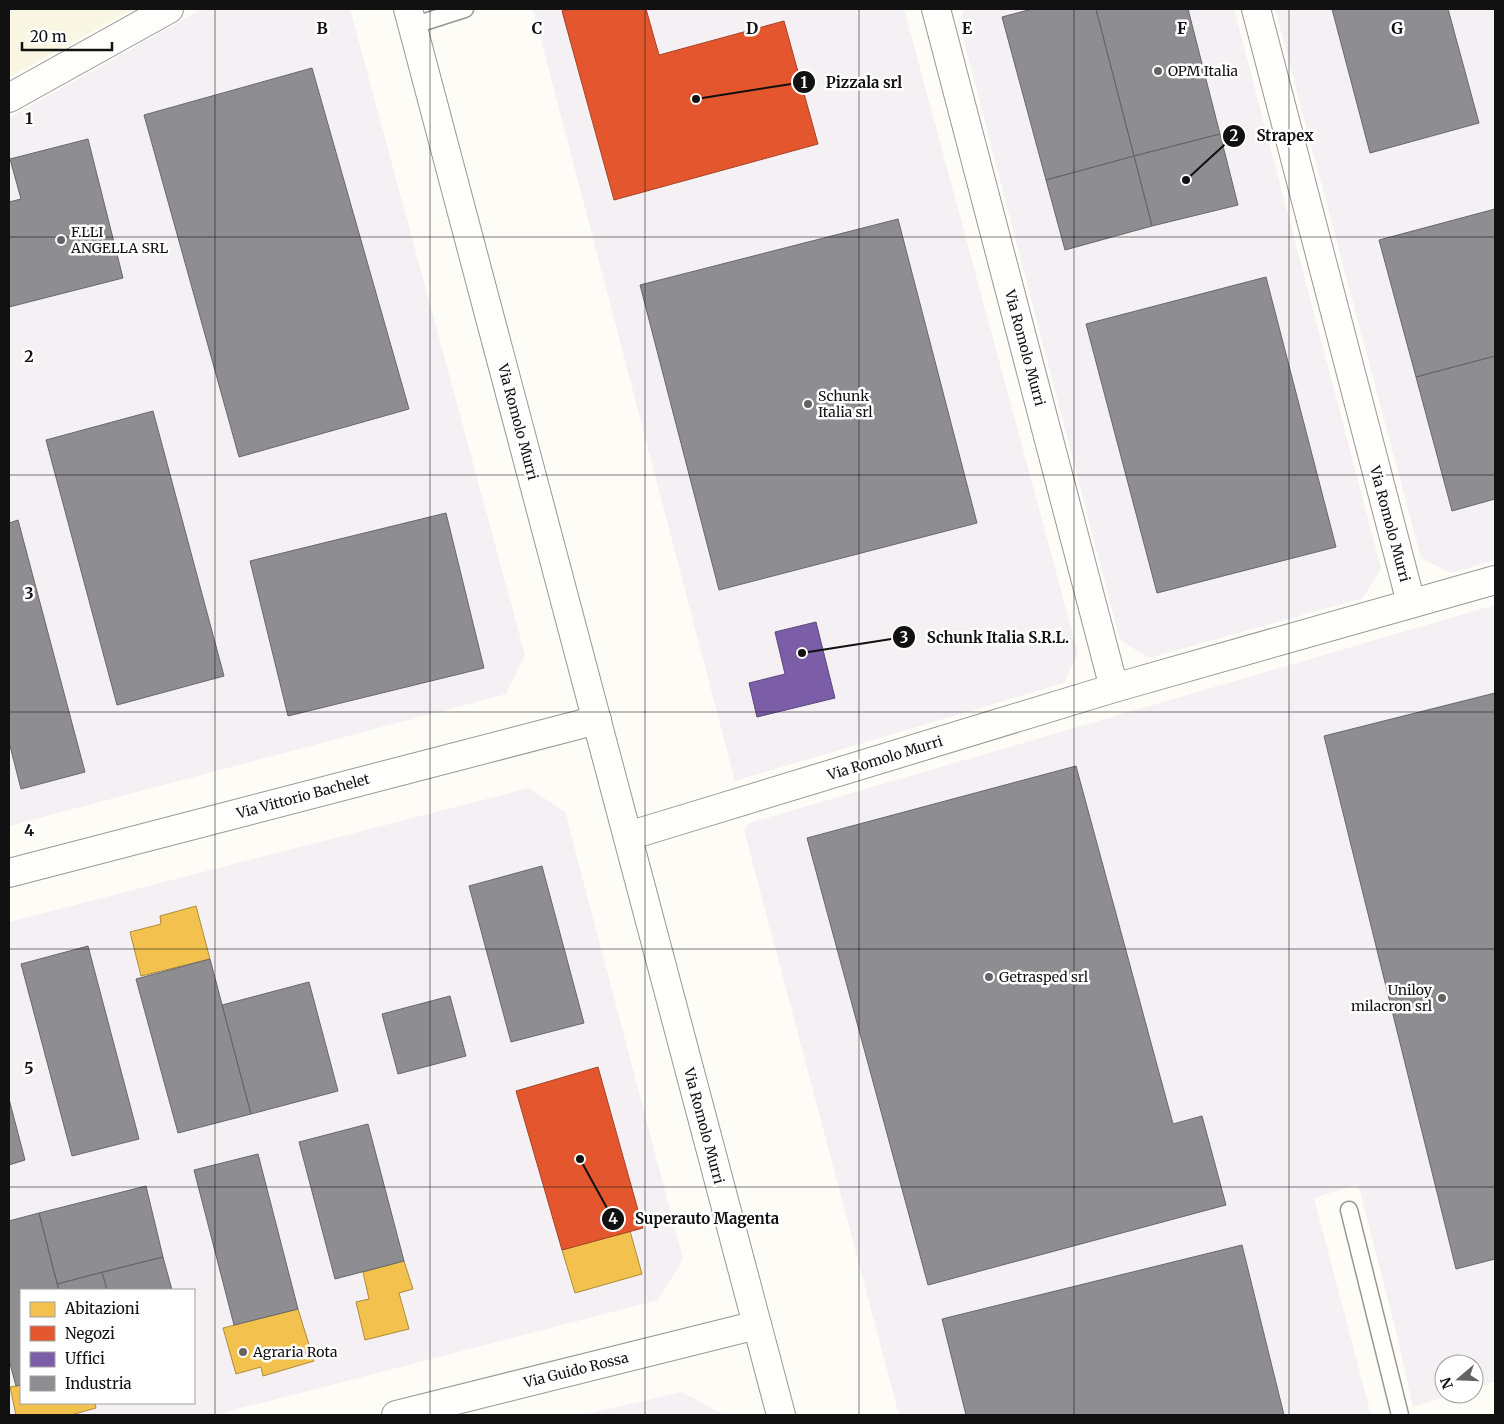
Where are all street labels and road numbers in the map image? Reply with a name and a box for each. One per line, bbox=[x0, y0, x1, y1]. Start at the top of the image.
street label: Via Romolo Murri bbox=[1001, 287, 1049, 408]
street label: Via Romolo Murri bbox=[494, 361, 542, 482]
street label: Via Romolo Murri bbox=[1366, 463, 1414, 584]
street label: Via Romolo Murri bbox=[824, 732, 945, 784]
street label: Via Vittorio Bachelet bbox=[234, 769, 372, 823]
street label: Via Romolo Murri bbox=[680, 1065, 728, 1186]
street label: Via Guido Rossa bbox=[521, 1348, 631, 1392]

